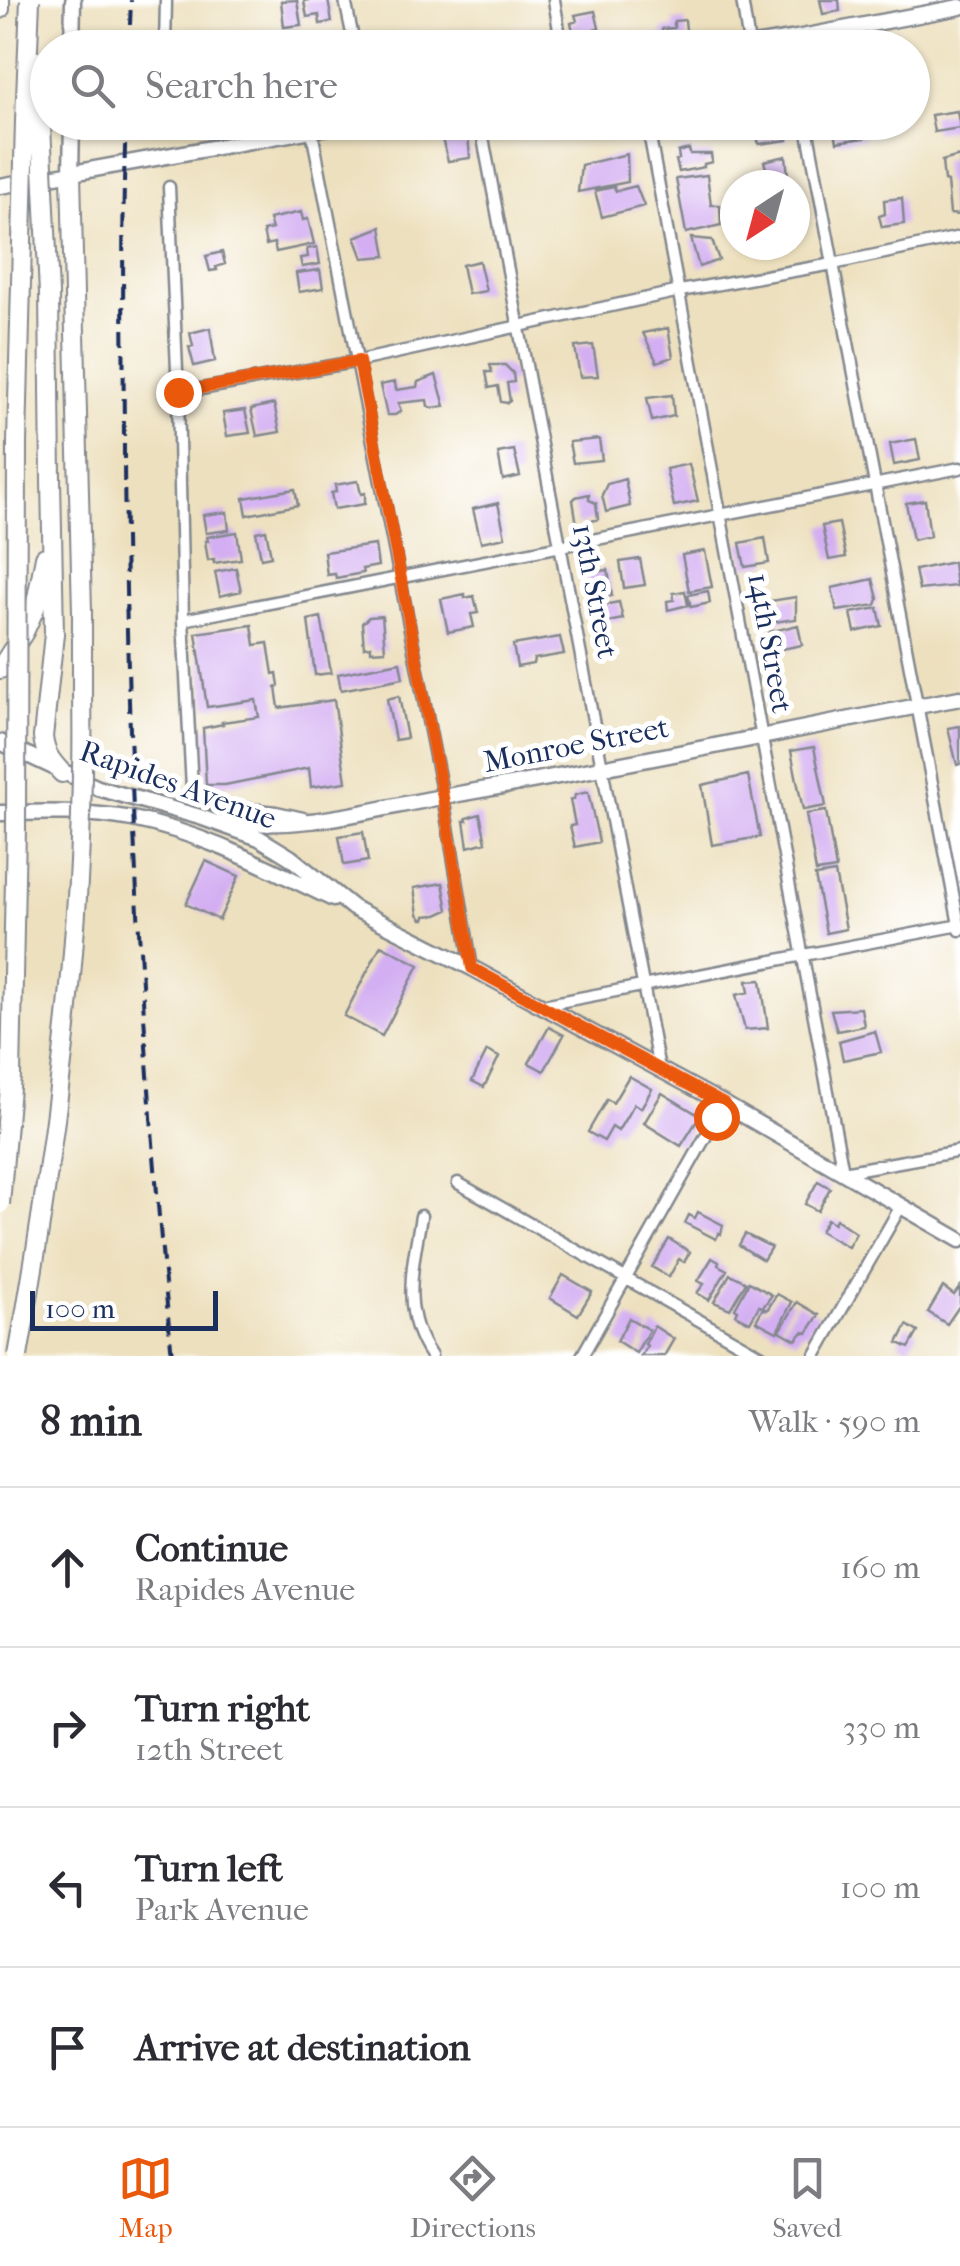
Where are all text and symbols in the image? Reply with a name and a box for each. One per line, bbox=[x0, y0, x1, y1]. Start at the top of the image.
search box bbox=[30, 30, 930, 140]
icon: search bbox=[65, 58, 120, 113]
text: Search here bbox=[145, 63, 338, 108]
north arrow bbox=[720, 170, 810, 260]
route end bbox=[156, 370, 202, 416]
street label: 13th Street bbox=[565, 521, 625, 661]
street label: 14th Street bbox=[740, 570, 800, 716]
street label: Monroe Street bbox=[481, 710, 672, 780]
street label: Rapides Avenue bbox=[75, 733, 281, 837]
route start bbox=[694, 1095, 740, 1141]
scale bar bbox=[30, 1286, 218, 1330]
text: 100 m bbox=[45, 1292, 115, 1325]
text: 8 min bbox=[40, 1397, 142, 1446]
text: Walk · 590 m bbox=[749, 1403, 920, 1440]
text: Continue bbox=[135, 1526, 288, 1571]
icon: ahead bbox=[40, 1540, 95, 1595]
text: 160 m bbox=[840, 1549, 920, 1586]
text: Rapides Avenue bbox=[135, 1571, 355, 1608]
text: Turn right bbox=[135, 1686, 310, 1731]
icon: right bbox=[40, 1700, 95, 1755]
text: 330 m bbox=[843, 1709, 920, 1746]
text: 12th Street bbox=[135, 1731, 284, 1768]
text: Turn left bbox=[135, 1846, 283, 1891]
icon: left bbox=[40, 1860, 95, 1915]
text: 100 m bbox=[840, 1869, 920, 1906]
text: Park Avenue bbox=[135, 1891, 309, 1928]
icon: arrive bbox=[40, 2020, 95, 2075]
text: Arrive at destination bbox=[135, 2025, 471, 2070]
tab: Map bbox=[118, 2151, 173, 2244]
tab: Directions bbox=[410, 2151, 536, 2244]
tab: Saved bbox=[772, 2151, 842, 2244]

